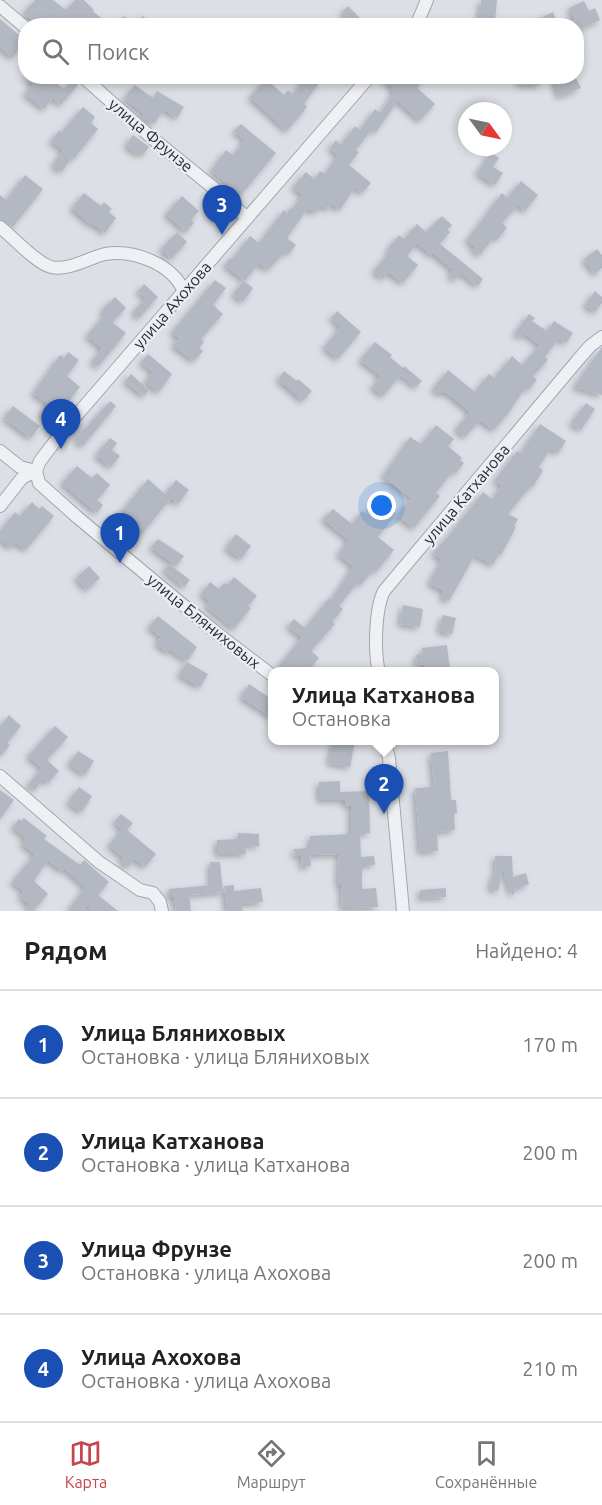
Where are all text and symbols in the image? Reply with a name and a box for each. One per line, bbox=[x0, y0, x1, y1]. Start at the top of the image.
search box bbox=[18, 18, 584, 84]
icon: search bbox=[39, 35, 72, 68]
text: Поиск bbox=[87, 39, 150, 64]
street label: улица Фрунзе bbox=[105, 95, 197, 175]
north arrow bbox=[458, 102, 512, 156]
pin: 3 bbox=[202, 186, 242, 235]
street label: улица Ахохова bbox=[129, 258, 215, 352]
pin: 4 bbox=[42, 400, 80, 449]
street label: улица Катханова bbox=[419, 440, 513, 548]
your location bbox=[367, 491, 396, 520]
pin: 1 bbox=[100, 514, 140, 563]
street label: улица Бляниховых bbox=[144, 570, 264, 672]
popup bbox=[268, 667, 499, 745]
text: Улица Катханова bbox=[292, 682, 475, 707]
text: Остановка bbox=[292, 707, 391, 730]
pin: 2 bbox=[364, 764, 404, 814]
text: Рядом bbox=[24, 936, 108, 965]
text: Найдено: 4 bbox=[475, 939, 578, 962]
text: Улица Бляниховых bbox=[81, 1020, 285, 1045]
text: 1 bbox=[38, 1033, 49, 1056]
text: 170 m bbox=[522, 1033, 578, 1056]
text: Остановка · улица Бляниховых bbox=[81, 1045, 370, 1068]
text: Улица Катханова bbox=[81, 1128, 264, 1153]
text: 2 bbox=[38, 1141, 49, 1164]
text: 200 m bbox=[522, 1141, 578, 1164]
text: Остановка · улица Катханова bbox=[81, 1153, 350, 1176]
text: Улица Фрунзе bbox=[81, 1236, 232, 1261]
text: 3 bbox=[38, 1249, 49, 1272]
text: 200 m bbox=[522, 1249, 578, 1272]
text: Остановка · улица Ахохова bbox=[81, 1261, 331, 1284]
text: Улица Ахохова bbox=[81, 1344, 241, 1369]
text: 4 bbox=[38, 1357, 49, 1380]
text: 210 m bbox=[522, 1357, 578, 1380]
text: Остановка · улица Ахохова bbox=[81, 1369, 331, 1392]
tab: Карта bbox=[65, 1437, 107, 1491]
tab: Маршрут bbox=[237, 1437, 306, 1491]
tab: Сохранённые bbox=[435, 1437, 537, 1491]

